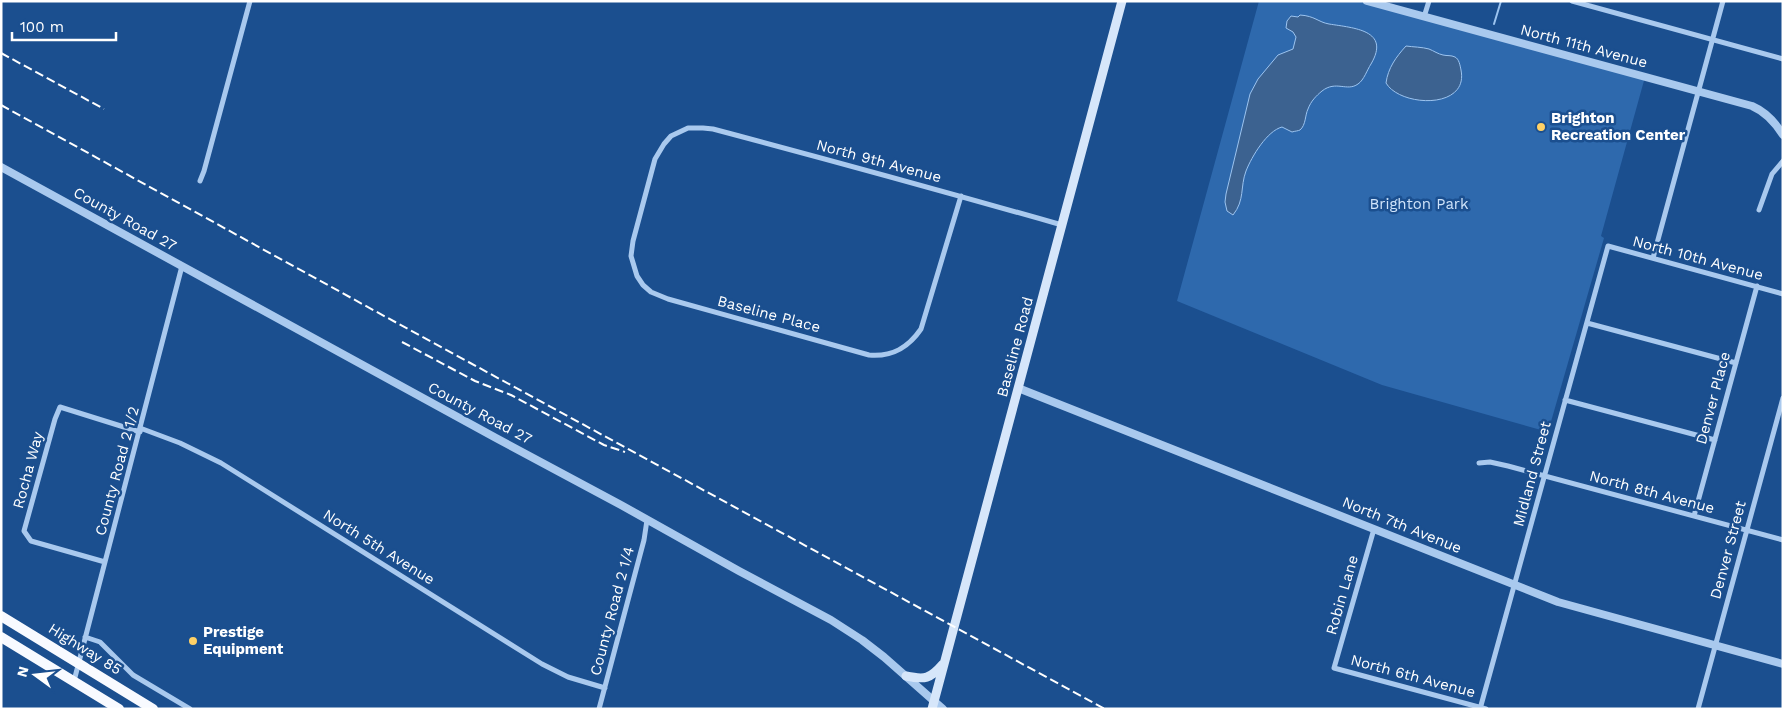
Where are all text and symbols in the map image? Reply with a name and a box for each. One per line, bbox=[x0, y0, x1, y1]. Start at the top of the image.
scale bar bbox=[12, 10, 116, 42]
text: 100 m bbox=[20, 18, 64, 36]
street label: North 11th Avenue bbox=[1519, 20, 1649, 72]
place label: Brighton Recreation Center bbox=[1551, 109, 1686, 144]
marker: Brighton Recreation Center bbox=[1535, 121, 1547, 133]
street label: North 9th Avenue bbox=[815, 136, 943, 186]
street label: County Road 27 bbox=[70, 183, 180, 255]
park label: Brighton Park bbox=[1369, 195, 1469, 213]
street label: North 10th Avenue bbox=[1631, 232, 1765, 284]
street label: Baseline Place bbox=[716, 292, 822, 336]
street label: Baseline Road bbox=[993, 295, 1037, 399]
street label: Denver Place bbox=[1692, 350, 1734, 446]
street label: County Road 27 bbox=[425, 378, 535, 448]
street label: County Road 2 1/2 bbox=[91, 404, 143, 538]
street label: Midland Street bbox=[1509, 419, 1555, 529]
street label: Rocha Way bbox=[9, 429, 47, 510]
street label: North 8th Avenue bbox=[1588, 467, 1716, 517]
street label: North 7th Avenue bbox=[1340, 493, 1464, 557]
street label: Denver Street bbox=[1706, 498, 1750, 601]
street label: North 5th Avenue bbox=[320, 505, 438, 589]
street label: County Road 2 1/4 bbox=[586, 545, 638, 677]
street label: Robin Lane bbox=[1322, 553, 1362, 637]
street label: Highway 85 bbox=[45, 619, 125, 679]
place label: Prestige Equipment bbox=[203, 623, 284, 658]
marker: Prestige Equipment bbox=[187, 635, 199, 647]
north arrow bbox=[10, 650, 60, 700]
street label: North 6th Avenue bbox=[1349, 651, 1477, 701]
text: N bbox=[13, 665, 32, 679]

